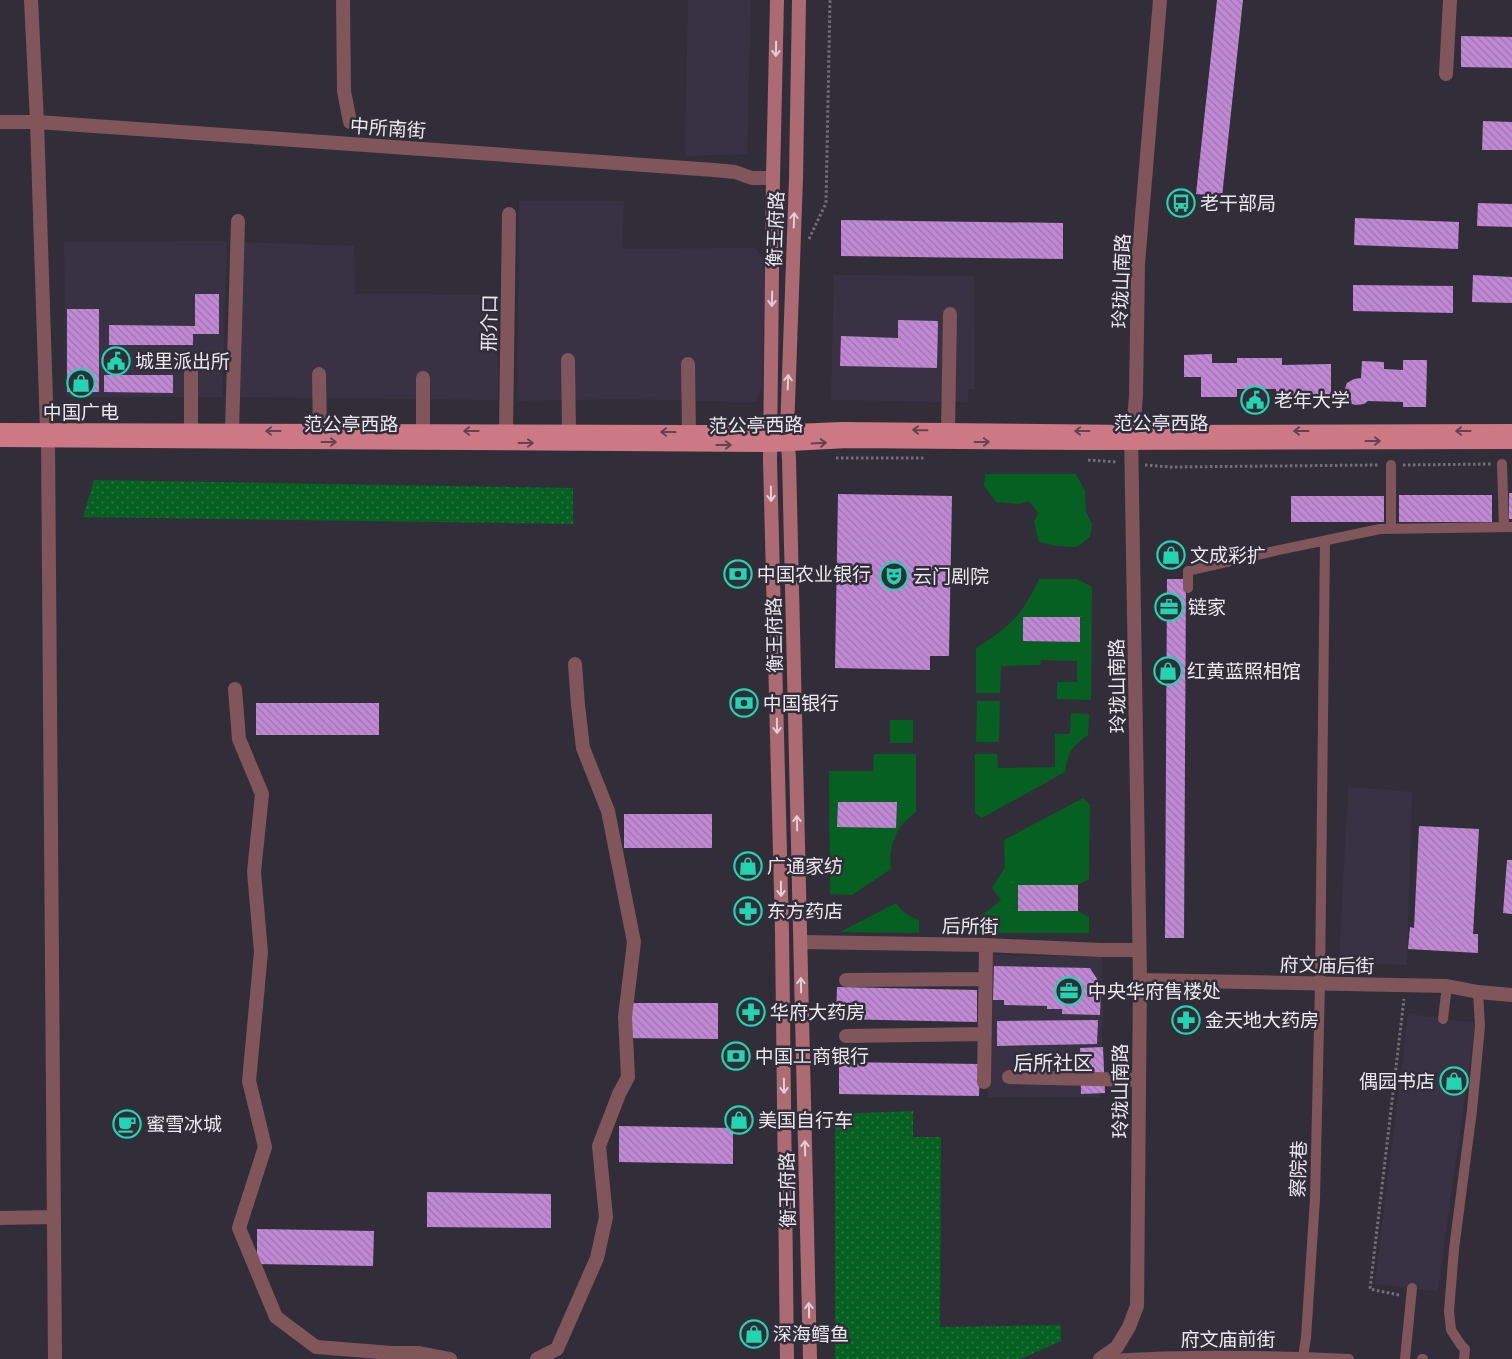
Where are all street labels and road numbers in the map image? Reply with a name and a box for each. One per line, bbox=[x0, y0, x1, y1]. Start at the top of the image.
street label: 中所南街 bbox=[349, 110, 427, 145]
street label: 衡王府路 bbox=[759, 190, 790, 267]
street label: 玲珑山南路 bbox=[1104, 233, 1137, 329]
street label: 邢介口 bbox=[474, 294, 503, 352]
street label: 范公亭西路 bbox=[1113, 408, 1209, 437]
street label: 范公亭西路 bbox=[303, 409, 399, 438]
street label: 范公亭西路 bbox=[708, 409, 804, 440]
street label: 衡王府路 bbox=[758, 597, 789, 673]
street label: 玲珑山南路 bbox=[1101, 638, 1132, 734]
street label: 后所街 bbox=[941, 911, 999, 940]
street label: 府文庙后街 bbox=[1279, 949, 1375, 980]
street label: 玲珑山南路 bbox=[1105, 1043, 1134, 1139]
street label: 察院巷 bbox=[1282, 1140, 1313, 1198]
street label: 衡王府路 bbox=[771, 1152, 802, 1228]
street label: 府文庙前街 bbox=[1180, 1324, 1276, 1353]

